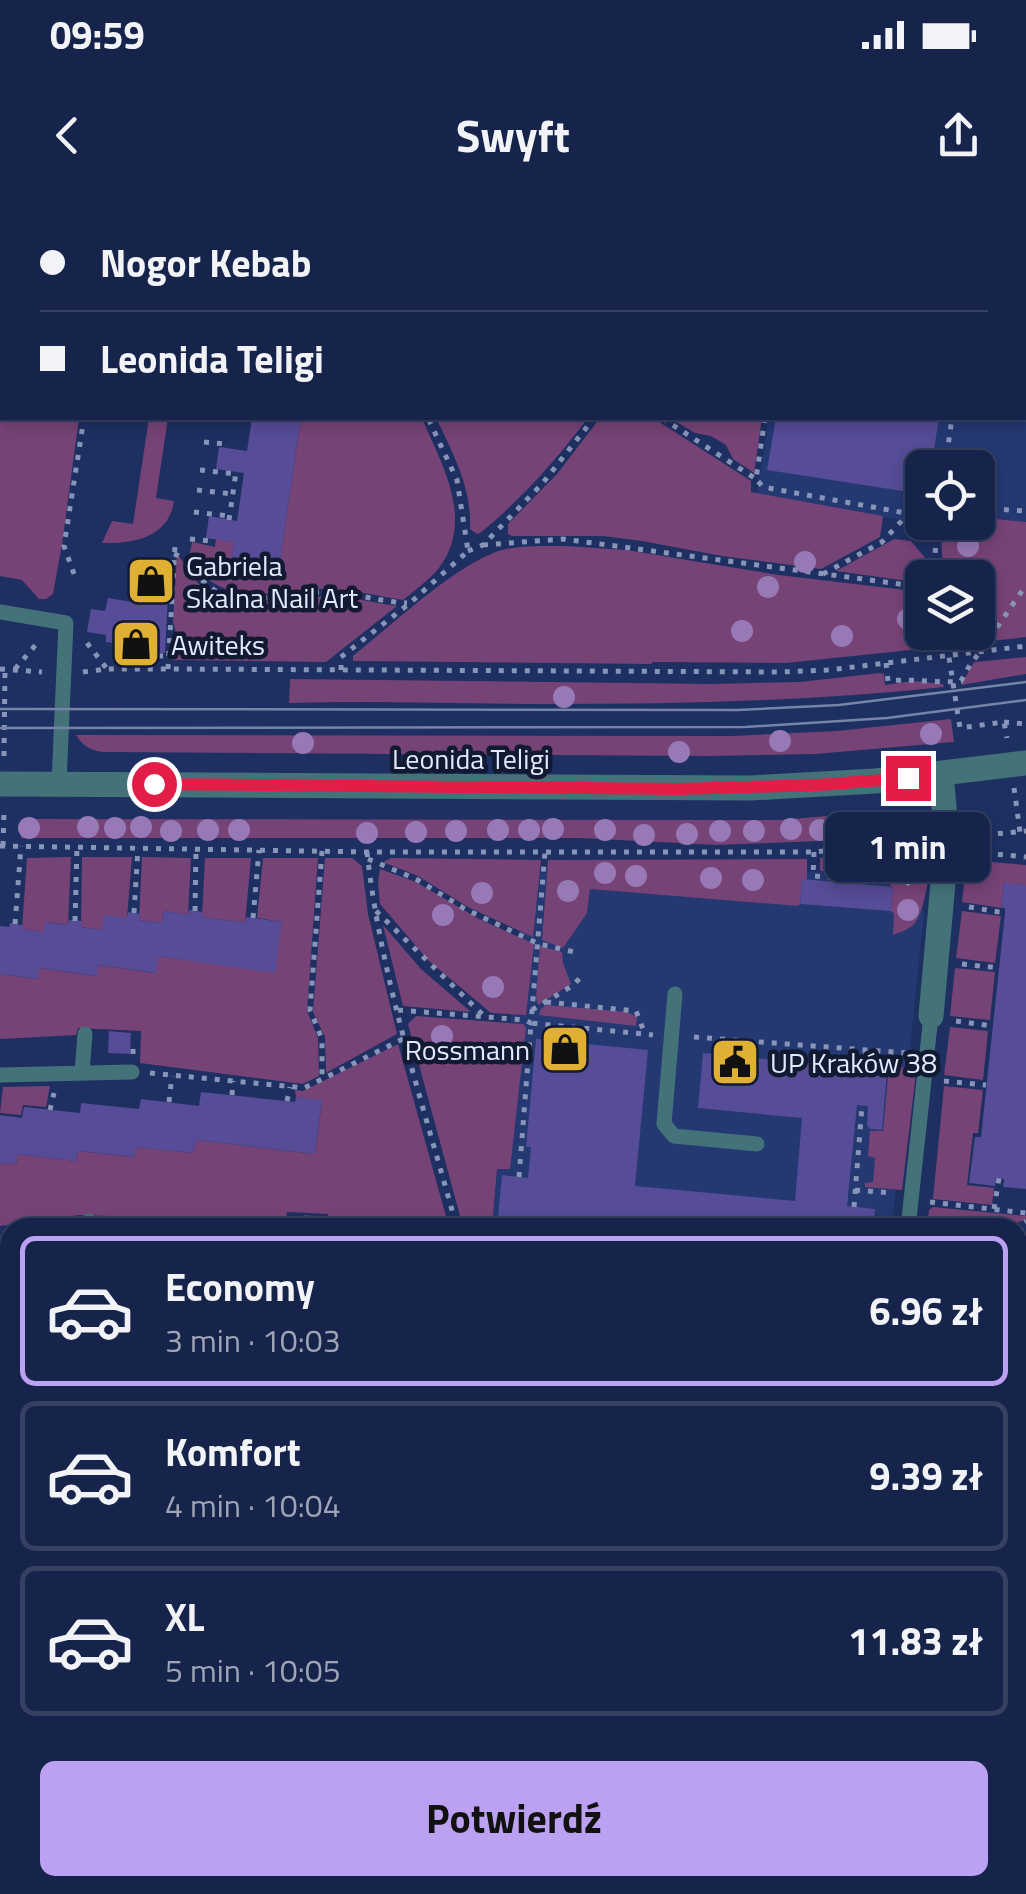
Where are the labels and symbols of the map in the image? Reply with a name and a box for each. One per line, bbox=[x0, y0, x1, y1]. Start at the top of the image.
place label: Gabriela Skalna Nail Art bbox=[186, 544, 358, 619]
shop icon: Gabriela Skalna Nail Art bbox=[125, 555, 177, 607]
shop icon: Awiteks bbox=[110, 618, 162, 670]
place label: Awiteks bbox=[171, 623, 265, 666]
street label: Leonida Teligi bbox=[392, 737, 550, 780]
route end bbox=[886, 756, 931, 801]
route start bbox=[132, 762, 177, 807]
callout: 1 min bbox=[826, 813, 990, 883]
shop icon: Rossmann bbox=[539, 1023, 591, 1075]
place label: Rossmann bbox=[405, 1028, 530, 1071]
public building icon: UP Kraków 38 bbox=[709, 1036, 761, 1088]
place label: UP Kraków 38 bbox=[770, 1041, 937, 1084]

